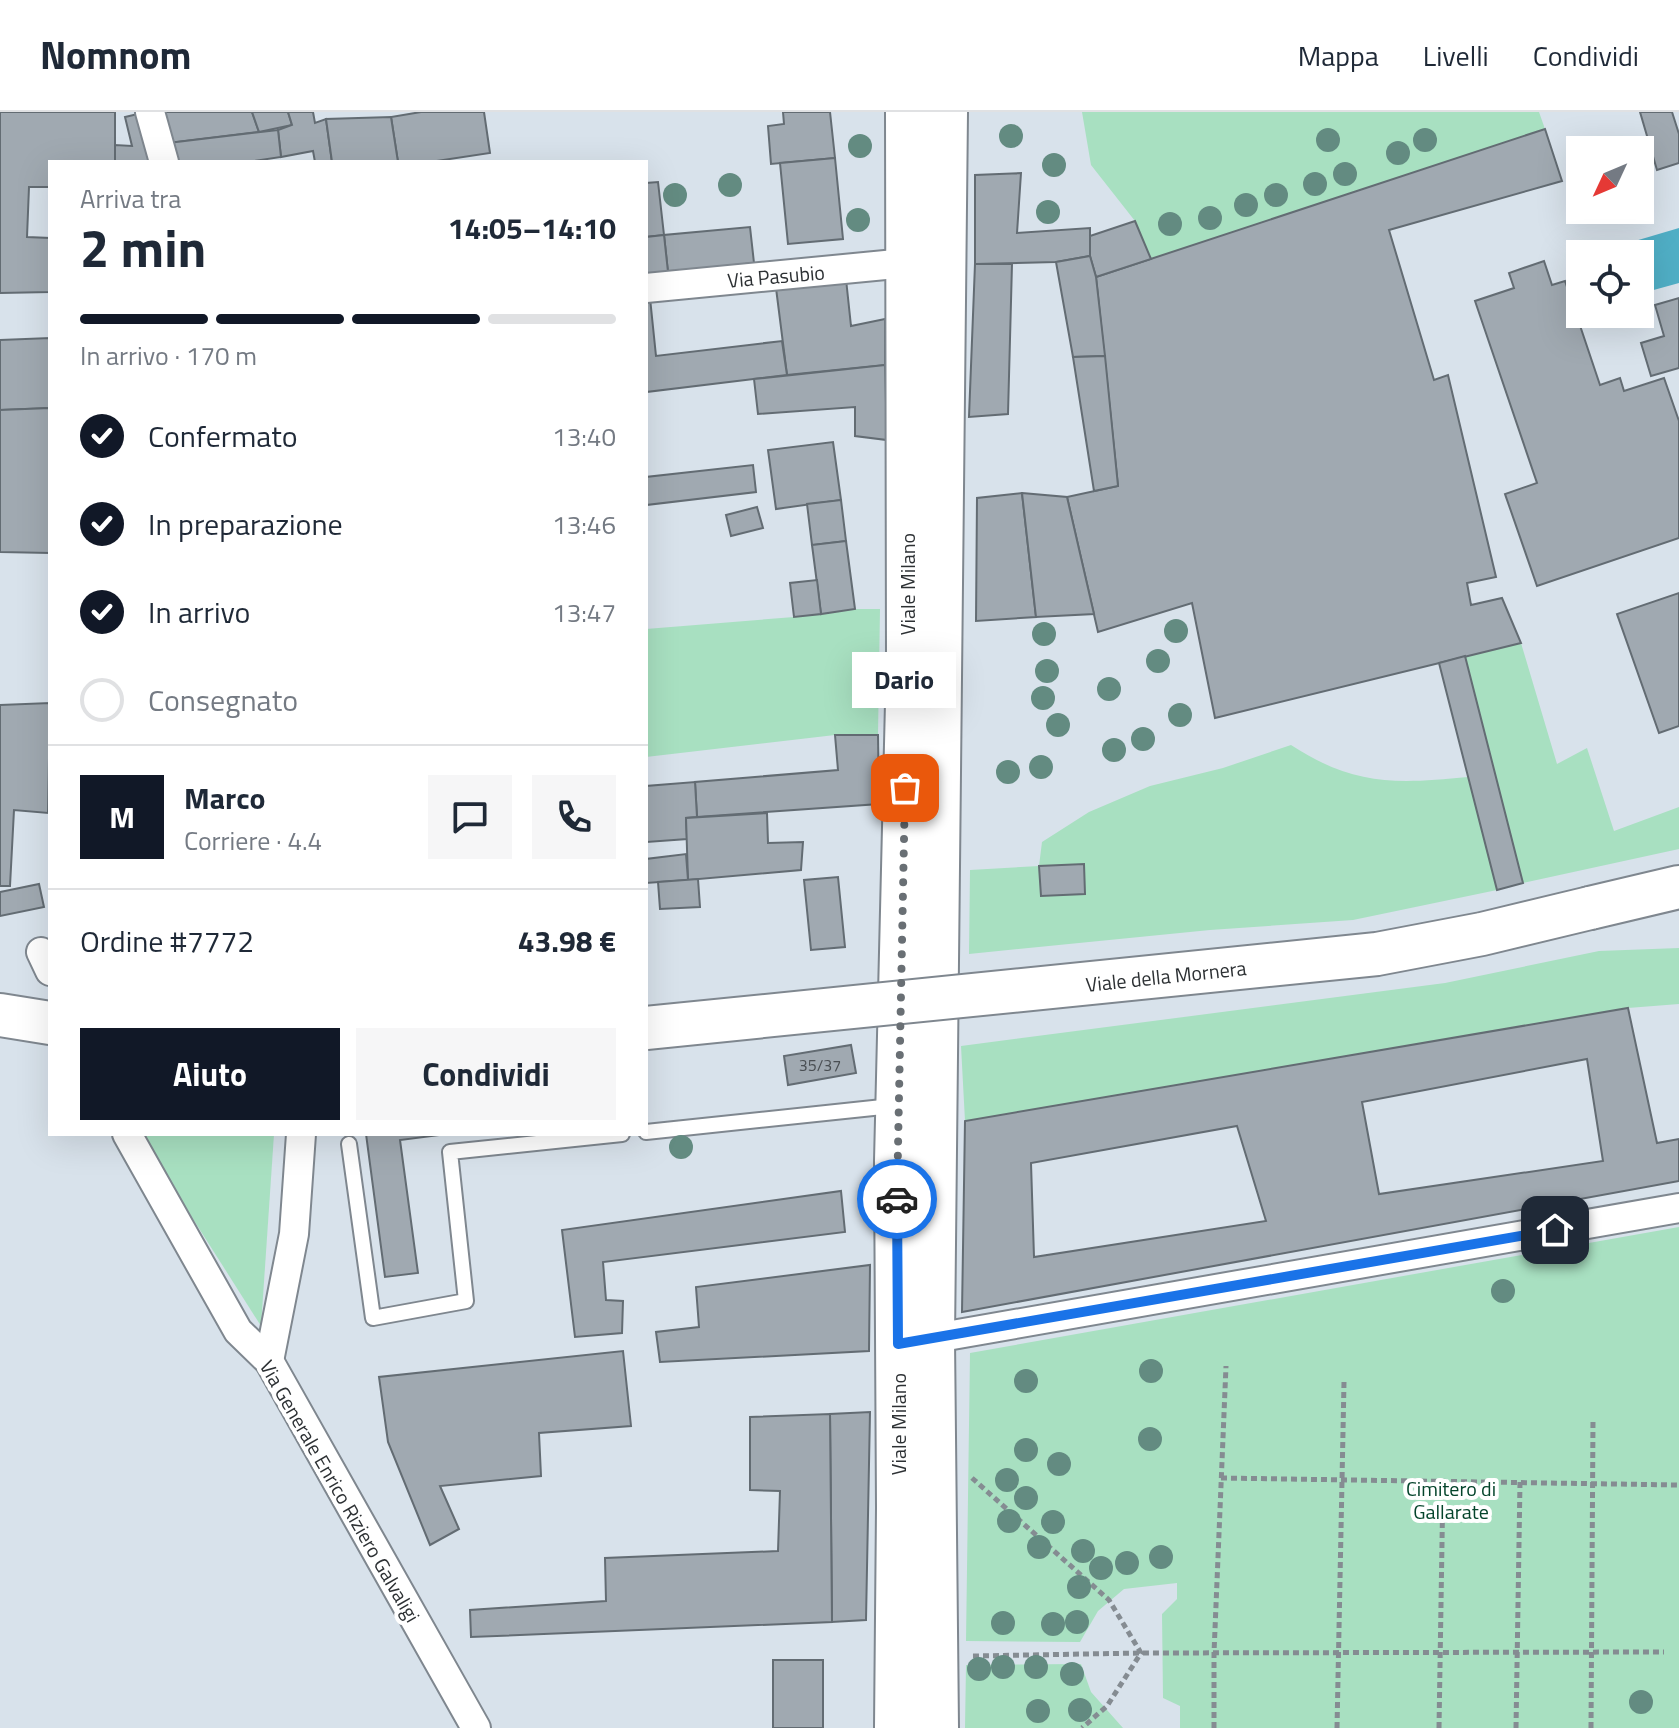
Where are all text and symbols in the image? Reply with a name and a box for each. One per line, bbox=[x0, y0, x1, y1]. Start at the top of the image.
text: Nomnom bbox=[40, 26, 191, 84]
text: Mappa bbox=[1298, 34, 1379, 77]
text: Livelli bbox=[1423, 34, 1489, 77]
text: Condividi bbox=[1533, 34, 1639, 77]
north arrow bbox=[1566, 136, 1654, 224]
map controls bbox=[1566, 136, 1654, 328]
text: Arriva tra bbox=[80, 179, 181, 218]
text: 14:05–14:10 bbox=[448, 205, 616, 251]
text: 2 min bbox=[80, 208, 206, 287]
button: locate bbox=[1566, 240, 1654, 328]
street label: Via Pasubio bbox=[726, 256, 826, 296]
text: In arrivo · 170 m bbox=[80, 336, 257, 375]
text: Confermato bbox=[148, 413, 298, 459]
icon: check bbox=[80, 414, 124, 458]
text: 13:40 bbox=[552, 417, 616, 456]
text: In preparazione bbox=[148, 501, 343, 547]
icon: check bbox=[80, 502, 124, 546]
text: 13:46 bbox=[552, 505, 616, 544]
street label: Viale Milano bbox=[892, 533, 923, 635]
text: In arrivo bbox=[148, 589, 250, 635]
icon: check bbox=[80, 590, 124, 634]
text: 13:47 bbox=[552, 593, 616, 632]
callout: Dario bbox=[853, 652, 957, 708]
text: Dario bbox=[874, 660, 934, 699]
text: Consegnato bbox=[148, 677, 298, 723]
pin bbox=[871, 754, 939, 822]
icon: bag bbox=[883, 766, 927, 810]
text: Marco bbox=[184, 775, 265, 821]
button: chat bbox=[428, 775, 512, 859]
button: phone bbox=[532, 775, 616, 859]
text: M bbox=[109, 794, 135, 840]
text: Corriere · 4.4 bbox=[184, 821, 322, 860]
text: Ordine #7772 bbox=[80, 918, 254, 964]
text: 43.98 € bbox=[518, 918, 616, 964]
street label: Viale della Mornera bbox=[1084, 952, 1248, 1000]
button: Aiuto bbox=[80, 1028, 340, 1120]
button: Condividi bbox=[356, 1028, 616, 1120]
house number: 35/37 bbox=[799, 1053, 841, 1077]
courier bbox=[857, 1159, 937, 1239]
icon: car bbox=[875, 1177, 919, 1221]
pin bbox=[1521, 1196, 1589, 1264]
icon: home bbox=[1533, 1208, 1577, 1252]
street label: Via Generale Enrico Riziero Galvaligi bbox=[252, 1354, 428, 1628]
street label: Viale Milano bbox=[883, 1373, 914, 1475]
park label: Cimitero di Gallarate bbox=[1406, 1473, 1496, 1527]

